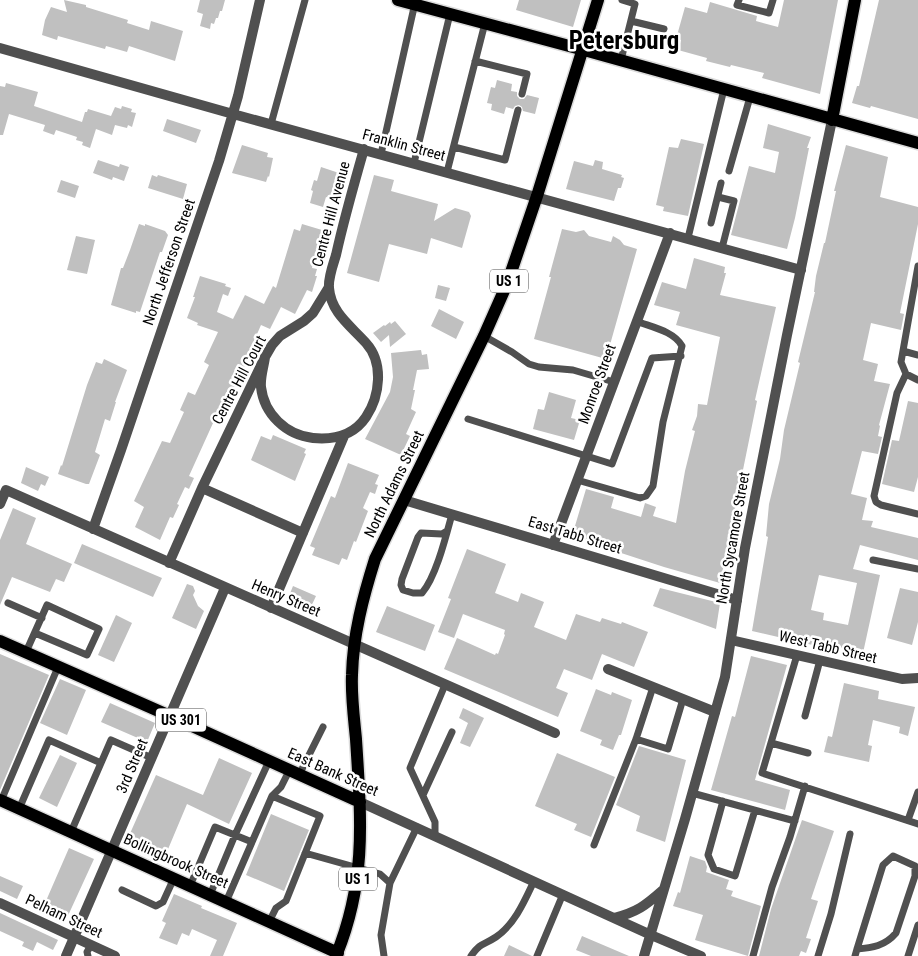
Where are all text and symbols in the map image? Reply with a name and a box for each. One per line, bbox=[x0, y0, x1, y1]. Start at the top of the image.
district label: Petersburg bbox=[569, 26, 679, 55]
street label: Franklin Street bbox=[360, 125, 448, 165]
street label: Centre Hill Avenue bbox=[308, 159, 354, 269]
street label: North Jefferson Street bbox=[139, 197, 199, 327]
road number: US 1 bbox=[490, 270, 528, 292]
street label: Centre Hill Court bbox=[208, 333, 270, 427]
street label: Monroe Street bbox=[574, 342, 620, 426]
street label: North Adams Street bbox=[360, 428, 428, 540]
street label: North Sycamore Street bbox=[713, 471, 753, 605]
street label: East Tabb Street bbox=[526, 512, 624, 558]
street label: Henry Street bbox=[249, 575, 323, 621]
street label: West Tabb Street bbox=[777, 627, 879, 667]
road number: US 301 bbox=[156, 708, 206, 732]
street label: 3rd Street bbox=[112, 736, 152, 796]
street label: East Bank Street bbox=[285, 744, 381, 800]
street label: Bollingbrook Street bbox=[121, 830, 231, 892]
road number: US 1 bbox=[339, 868, 377, 891]
street label: Pelham Street bbox=[23, 890, 105, 942]

